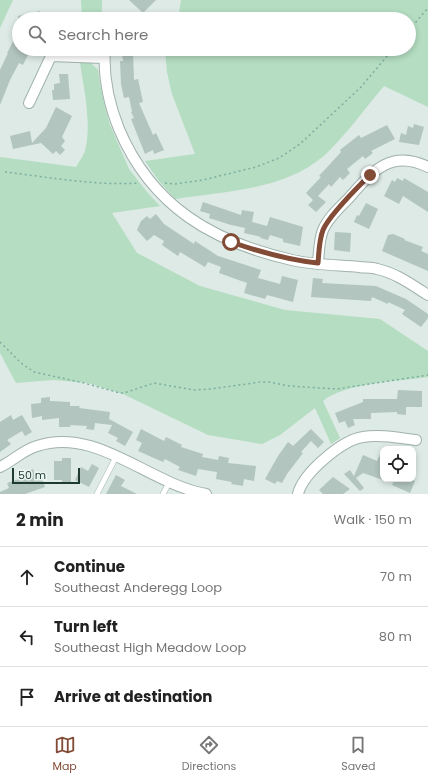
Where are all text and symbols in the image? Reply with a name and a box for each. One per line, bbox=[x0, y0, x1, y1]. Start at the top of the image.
search box bbox=[12, 12, 416, 56]
icon: search bbox=[26, 23, 48, 45]
text: Search here bbox=[58, 24, 148, 45]
route end bbox=[361, 166, 379, 184]
route start bbox=[222, 233, 240, 251]
map controls bbox=[380, 446, 416, 482]
button: locate bbox=[380, 446, 416, 482]
scale bar bbox=[12, 466, 80, 485]
text: 50 m bbox=[18, 467, 46, 483]
text: 2 min bbox=[16, 508, 64, 532]
text: Walk · 150 m bbox=[334, 510, 412, 529]
text: Continue bbox=[54, 556, 125, 577]
icon: ahead bbox=[16, 566, 38, 588]
text: 70 m bbox=[380, 567, 412, 586]
text: Southeast Anderegg Loop bbox=[54, 578, 222, 597]
text: Turn left bbox=[54, 616, 118, 637]
icon: left bbox=[16, 626, 38, 648]
text: 80 m bbox=[379, 627, 412, 646]
text: Southeast High Meadow Loop bbox=[54, 638, 246, 657]
icon: arrive bbox=[16, 686, 38, 708]
text: Arrive at destination bbox=[54, 686, 212, 707]
tab: Map bbox=[52, 734, 77, 775]
tab: Directions bbox=[182, 734, 236, 775]
tab: Saved bbox=[341, 734, 376, 775]

